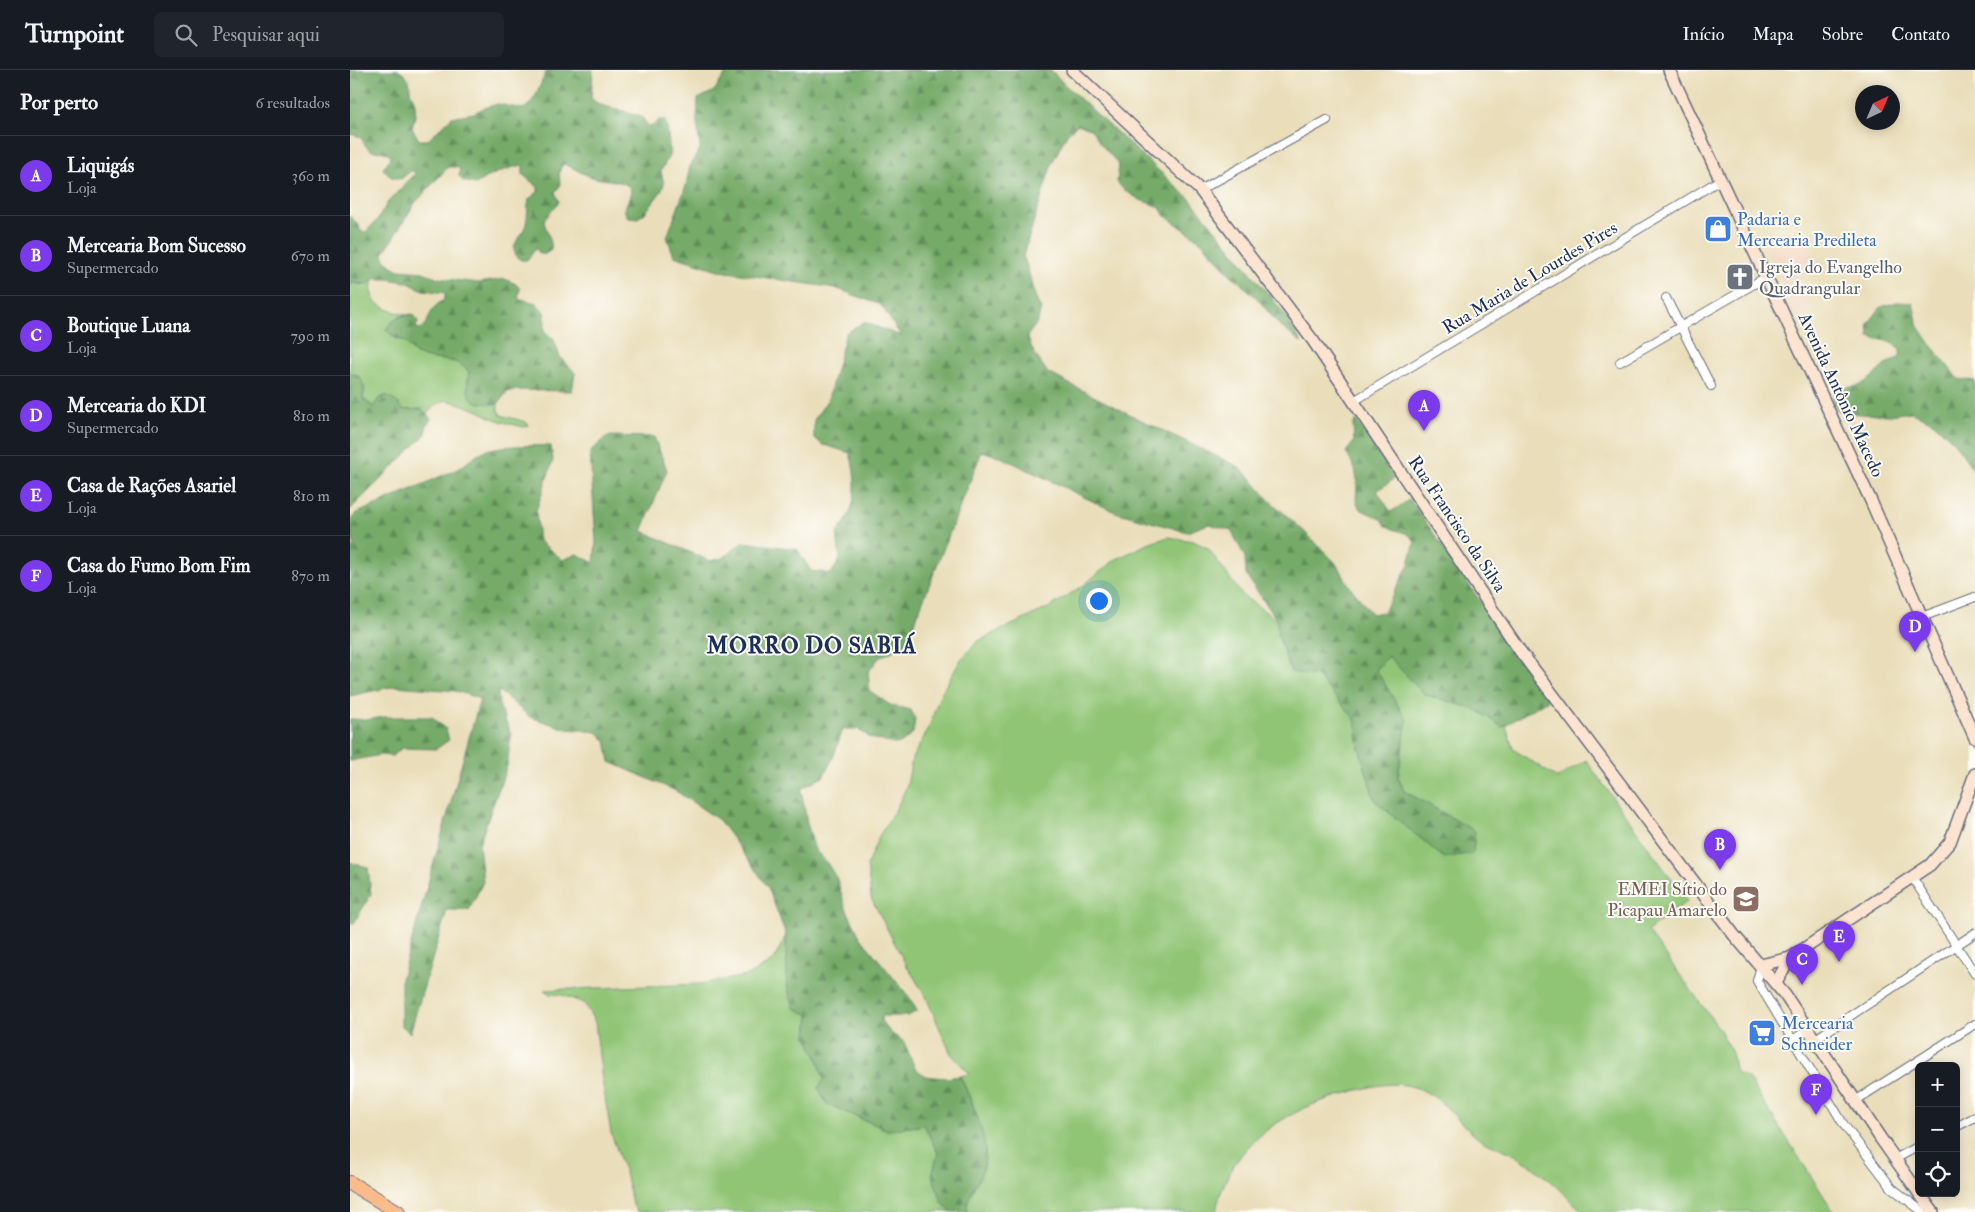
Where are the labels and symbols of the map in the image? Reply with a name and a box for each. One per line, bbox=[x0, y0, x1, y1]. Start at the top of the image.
north arrow bbox=[1855, 85, 1900, 130]
place label: Padaria e Mercearia Predileta bbox=[1737, 208, 1877, 252]
shop icon: Padaria e Mercearia Predileta bbox=[1703, 214, 1733, 244]
street label: Rua Maria de Lourdes Pires bbox=[1438, 217, 1622, 339]
place label: Igreja do Evangelho Quadrangular bbox=[1759, 256, 1902, 300]
church icon: Igreja do Evangelho Quadrangular bbox=[1725, 262, 1755, 292]
street label: Avenida Antônio Macedo bbox=[1792, 308, 1889, 481]
pin: A bbox=[1408, 390, 1440, 431]
street label: Rua Francisco da Silva bbox=[1403, 451, 1512, 597]
your location bbox=[1086, 588, 1112, 614]
pin: D bbox=[1899, 611, 1931, 652]
district label: MORRO DO SABIÁ bbox=[706, 631, 917, 660]
pin: B bbox=[1704, 829, 1736, 870]
place label: EMEI Sítio do Picapau Amarelo bbox=[1607, 878, 1727, 922]
school or university icon: EMEI Sítio do Picapau Amarelo bbox=[1731, 884, 1761, 914]
pin: E bbox=[1823, 921, 1855, 962]
pin: C bbox=[1786, 944, 1818, 985]
place label: Mercearia Schneider bbox=[1781, 1012, 1854, 1056]
supermarket icon: Mercearia Schneider bbox=[1747, 1018, 1777, 1048]
pin: F bbox=[1800, 1074, 1832, 1115]

